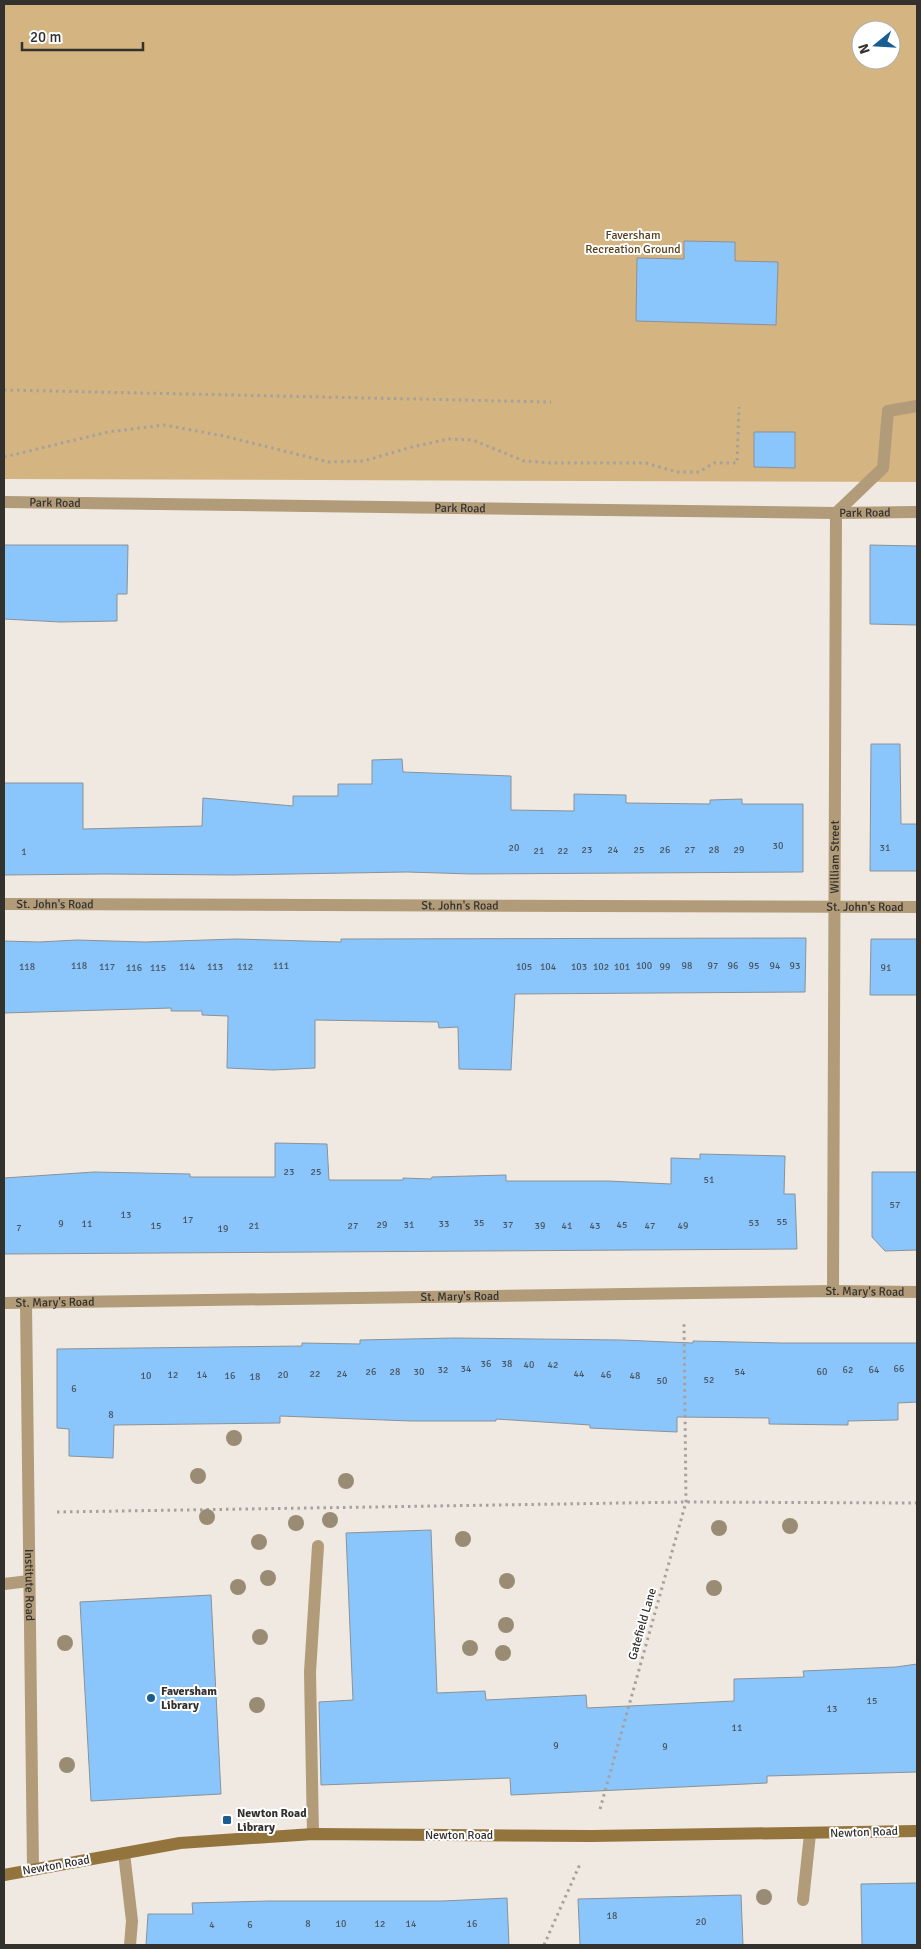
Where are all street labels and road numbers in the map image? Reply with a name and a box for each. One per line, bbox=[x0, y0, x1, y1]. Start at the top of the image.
street label: Park Road bbox=[29, 495, 81, 511]
street label: Park Road bbox=[434, 501, 486, 516]
street label: Park Road bbox=[839, 505, 891, 521]
street label: William Street bbox=[828, 820, 843, 894]
street label: St. John's Road bbox=[16, 897, 94, 912]
street label: St. John's Road bbox=[421, 898, 499, 914]
street label: St. John's Road bbox=[826, 900, 904, 915]
street label: St. Mary's Road bbox=[825, 1284, 904, 1300]
street label: St. Mary's Road bbox=[420, 1289, 500, 1305]
street label: St. Mary's Road bbox=[15, 1295, 95, 1311]
street label: Institute Road bbox=[21, 1549, 37, 1621]
street label: Gatefield Lane bbox=[625, 1587, 660, 1662]
street label: Newton Road bbox=[830, 1824, 898, 1841]
street label: Newton Road bbox=[425, 1828, 493, 1843]
street label: Newton Road bbox=[21, 1852, 91, 1879]

